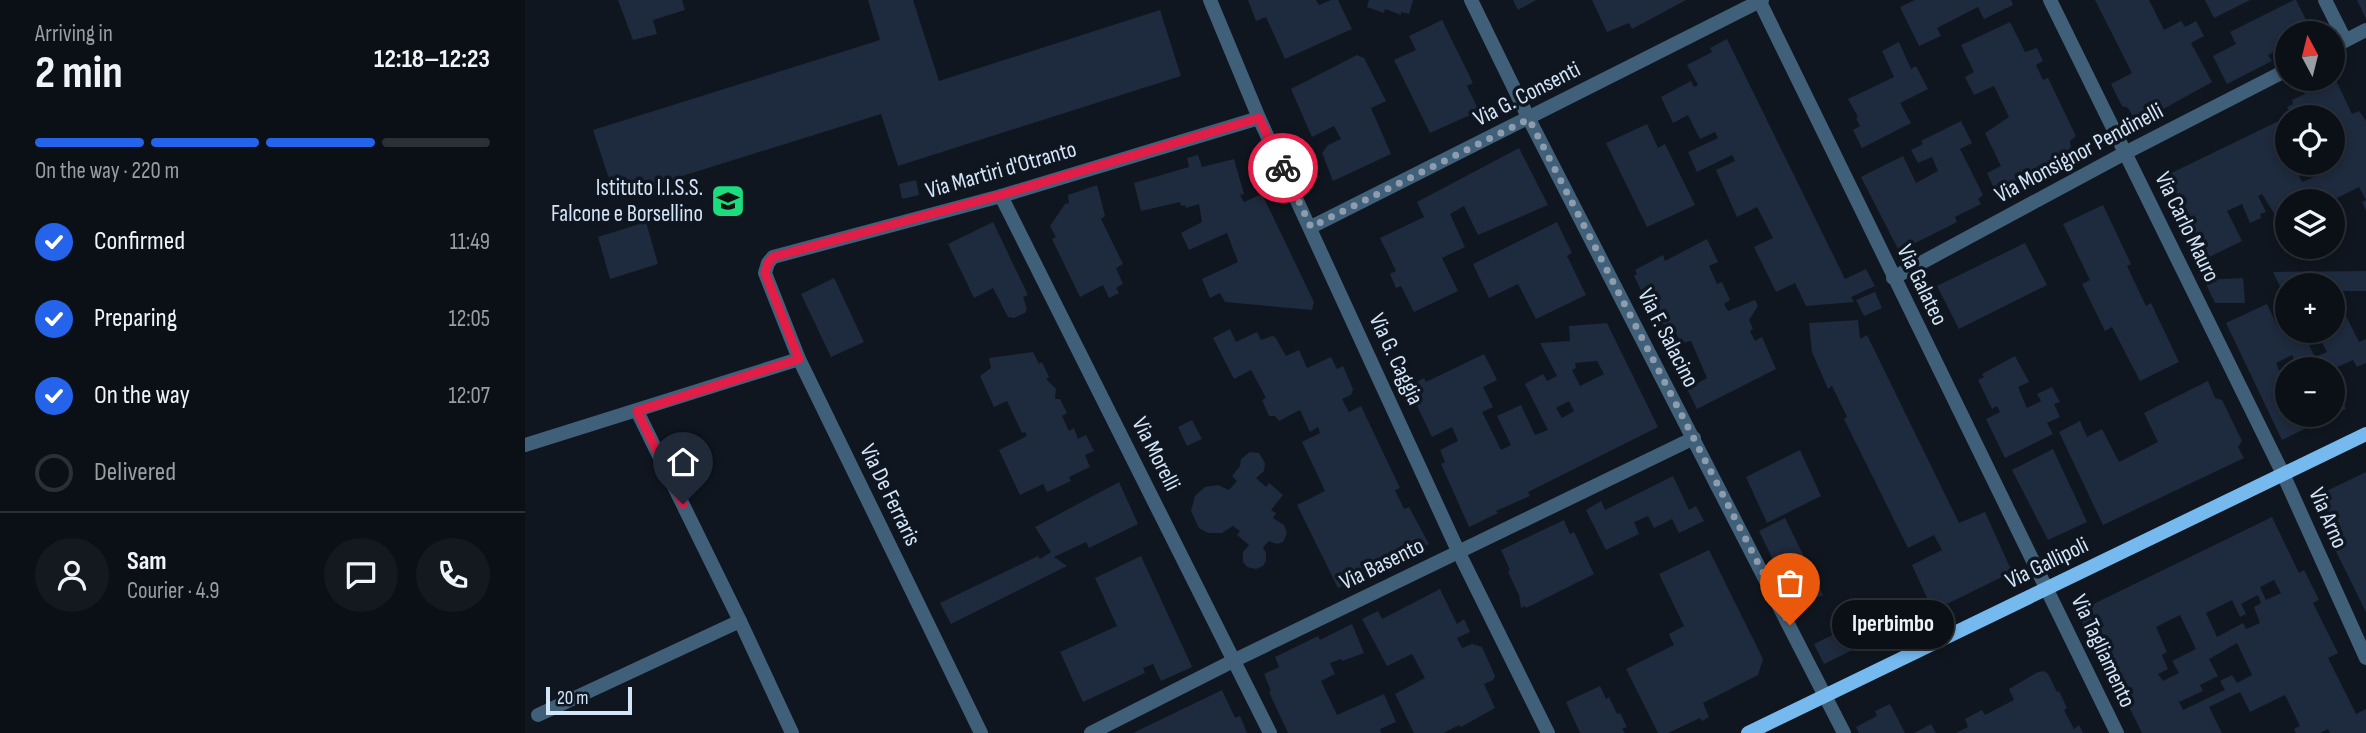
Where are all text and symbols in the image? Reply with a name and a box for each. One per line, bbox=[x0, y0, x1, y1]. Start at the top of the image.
text: Arriving in bbox=[35, 20, 113, 48]
north arrow bbox=[2275, 21, 2345, 91]
map controls bbox=[2275, 21, 2345, 427]
text: 12:18–12:23 bbox=[374, 44, 490, 75]
text: 2 min bbox=[35, 46, 123, 101]
street label: Via G. Consenti bbox=[1469, 55, 1585, 133]
street label: Via Monsignor Pendinelli bbox=[1990, 97, 2168, 209]
button: locate bbox=[2275, 105, 2345, 175]
courier bbox=[1248, 133, 1318, 203]
street label: Via Martiri d'Otranto bbox=[922, 135, 1080, 205]
icon: bike bbox=[1264, 149, 1302, 187]
text: On the way · 220 m bbox=[35, 157, 179, 185]
street label: Via Carlo Mauro bbox=[2148, 167, 2226, 287]
place label: Istituto I.I.S.S. Falcone e Borsellino bbox=[551, 174, 703, 228]
school or university icon: Istituto I.I.S.S. Falcone e Borsellino bbox=[709, 182, 747, 220]
button: layers bbox=[2275, 189, 2345, 259]
icon: check bbox=[35, 223, 73, 261]
text: Confirmed bbox=[94, 226, 185, 257]
text: 11:49 bbox=[450, 228, 490, 256]
street label: Via Galateo bbox=[1891, 240, 1953, 330]
button: + bbox=[2275, 273, 2345, 343]
street label: Via F. Salacino bbox=[1631, 284, 1705, 392]
icon: check bbox=[35, 300, 73, 338]
text: Preparing bbox=[94, 303, 177, 334]
text: 12:05 bbox=[448, 305, 490, 333]
street label: Via G. Caggia bbox=[1363, 309, 1429, 409]
button: − bbox=[2275, 357, 2345, 427]
icon: check bbox=[35, 377, 73, 415]
text: On the way bbox=[94, 380, 190, 411]
text: 12:07 bbox=[448, 382, 490, 410]
street label: Via Morelli bbox=[1126, 412, 1186, 496]
pin bbox=[653, 432, 713, 504]
street label: Via De Ferraris bbox=[853, 440, 927, 550]
icon: home bbox=[664, 443, 702, 481]
text: Delivered bbox=[94, 457, 176, 488]
street label: Via Arno bbox=[2302, 483, 2354, 553]
street label: Via Gallipoli bbox=[2001, 531, 2093, 595]
street label: Via Basento bbox=[1335, 532, 1429, 596]
button: person bbox=[35, 538, 109, 612]
button: chat bbox=[324, 538, 398, 612]
button: phone bbox=[416, 538, 490, 612]
text: Sam bbox=[127, 546, 167, 577]
pin bbox=[1760, 553, 1820, 625]
icon: bag bbox=[1771, 564, 1809, 602]
text: Courier · 4.9 bbox=[127, 577, 219, 605]
street label: Via Tagliamento bbox=[2065, 590, 2141, 712]
callout: Iperbimbo bbox=[1832, 600, 1955, 650]
text: Iperbimbo bbox=[1852, 610, 1934, 638]
scale bar bbox=[546, 684, 632, 716]
text: 20 m bbox=[557, 687, 589, 710]

